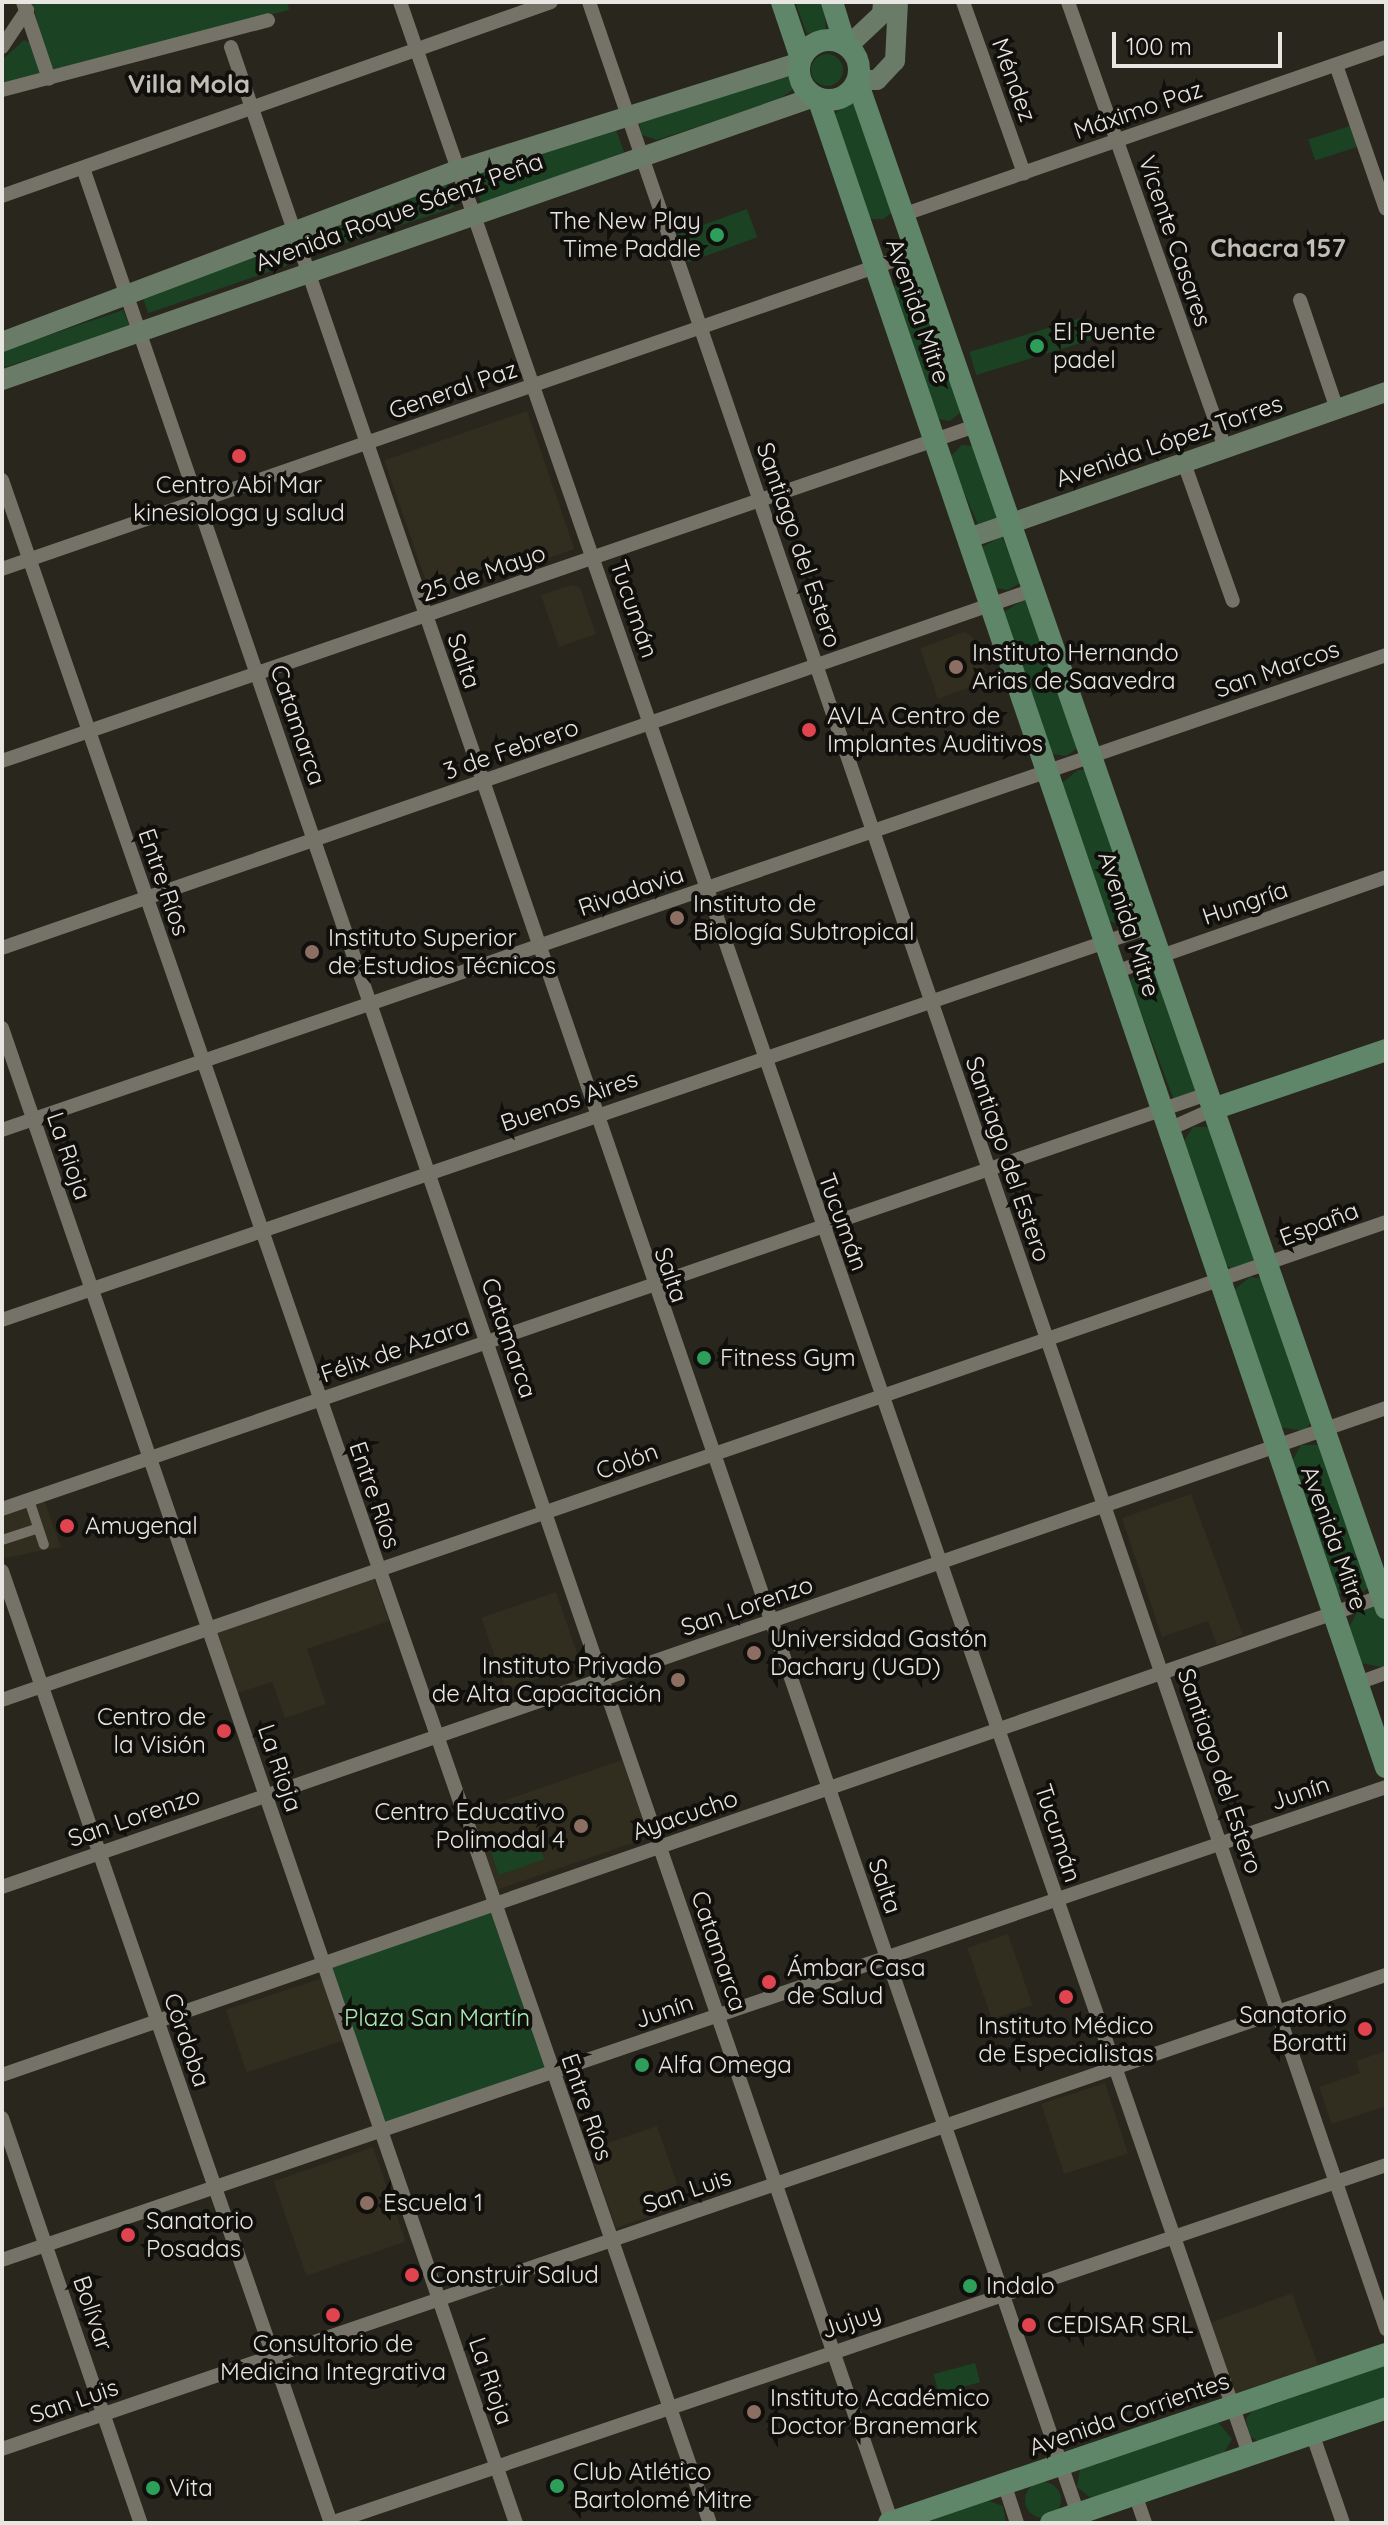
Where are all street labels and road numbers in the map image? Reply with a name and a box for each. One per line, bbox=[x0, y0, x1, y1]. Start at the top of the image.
street label: Méndez bbox=[986, 34, 1042, 126]
street label: Máximo Paz bbox=[1070, 75, 1206, 145]
street label: Avenida Roque Sáenz Peña bbox=[251, 146, 547, 278]
street label: Vicente Casares bbox=[1132, 152, 1218, 330]
street label: Avenida Mitre bbox=[880, 235, 956, 387]
street label: General Paz bbox=[385, 355, 521, 425]
street label: Avenida López Torres bbox=[1052, 389, 1286, 493]
street label: Santiago del Estero bbox=[750, 439, 848, 651]
street label: 25 de Mayo bbox=[417, 538, 549, 608]
street label: Tucumán bbox=[604, 556, 664, 662]
street label: Salta bbox=[441, 630, 487, 692]
street label: San Marcos bbox=[1211, 634, 1343, 704]
street label: Catamarca bbox=[264, 661, 332, 789]
street label: 3 de Febrero bbox=[440, 712, 582, 786]
street label: Entre Ríos bbox=[132, 825, 196, 939]
street label: Avenida Mitre bbox=[1092, 848, 1166, 1000]
street label: Rivadavia bbox=[575, 860, 687, 922]
street label: Hungría bbox=[1198, 875, 1292, 931]
street label: Santiago del Estero bbox=[959, 1053, 1057, 1265]
street label: Buenos Aires bbox=[497, 1064, 641, 1138]
street label: La Rioja bbox=[41, 1108, 97, 1204]
street label: Tucumán bbox=[812, 1169, 874, 1275]
street label: España bbox=[1275, 1196, 1363, 1252]
street label: Salta bbox=[648, 1244, 694, 1306]
street label: Catamarca bbox=[475, 1274, 543, 1402]
street label: Félix de Azara bbox=[317, 1311, 473, 1389]
street label: Colón bbox=[592, 1437, 662, 1485]
street label: Entre Ríos bbox=[343, 1438, 407, 1552]
street label: Avenida Mitre bbox=[1295, 1462, 1373, 1614]
street label: San Lorenzo bbox=[677, 1570, 817, 1642]
street label: Santiago del Estero bbox=[1171, 1665, 1269, 1877]
street label: La Rioja bbox=[252, 1720, 308, 1816]
street label: Junín bbox=[1267, 1770, 1333, 1816]
street label: Tucumán bbox=[1029, 1780, 1087, 1886]
street label: San Lorenzo bbox=[64, 1781, 204, 1853]
street label: Ayacucho bbox=[628, 1784, 742, 1846]
street label: Salta bbox=[862, 1855, 908, 1917]
street label: Catamarca bbox=[685, 1887, 753, 2015]
street label: Junín bbox=[631, 1988, 697, 2034]
street label: Córdoba bbox=[158, 1989, 216, 2091]
street label: Entre Ríos bbox=[555, 2050, 619, 2164]
street label: San Luis bbox=[639, 2163, 735, 2219]
street label: Bolívar bbox=[67, 2272, 119, 2354]
street label: Jujuy bbox=[817, 2297, 885, 2345]
street label: La Rioja bbox=[463, 2333, 519, 2429]
street label: Avenida Corrientes bbox=[1025, 2366, 1233, 2462]
street label: San Luis bbox=[26, 2373, 122, 2429]

